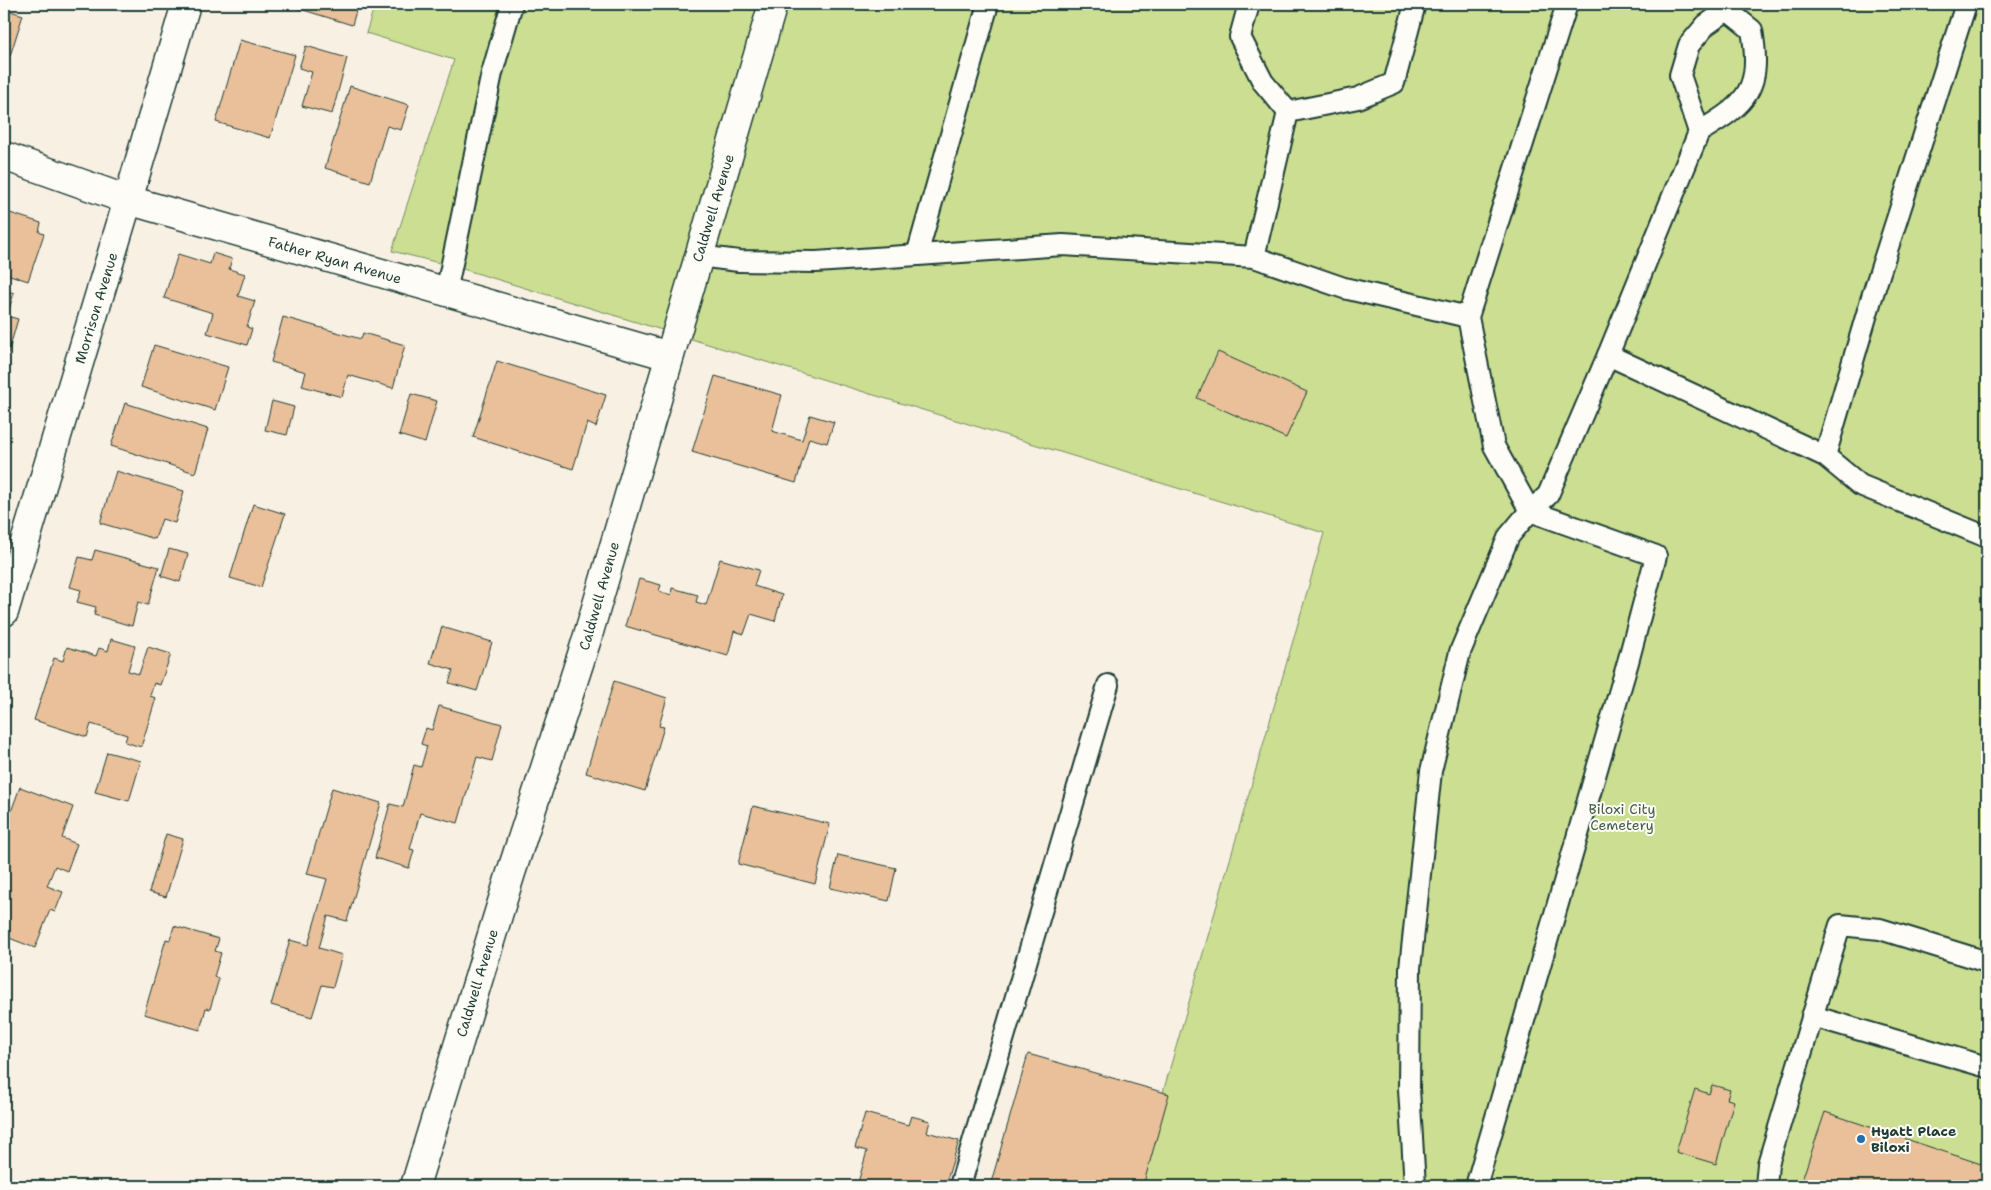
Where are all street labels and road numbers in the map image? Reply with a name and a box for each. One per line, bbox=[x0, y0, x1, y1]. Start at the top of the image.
street label: Caldwell Avenue bbox=[688, 152, 738, 264]
street label: Father Ryan Avenue bbox=[266, 232, 404, 288]
street label: Morrison Avenue bbox=[70, 250, 122, 366]
street label: Caldwell Avenue bbox=[575, 540, 623, 652]
street label: Caldwell Avenue bbox=[452, 927, 502, 1039]

